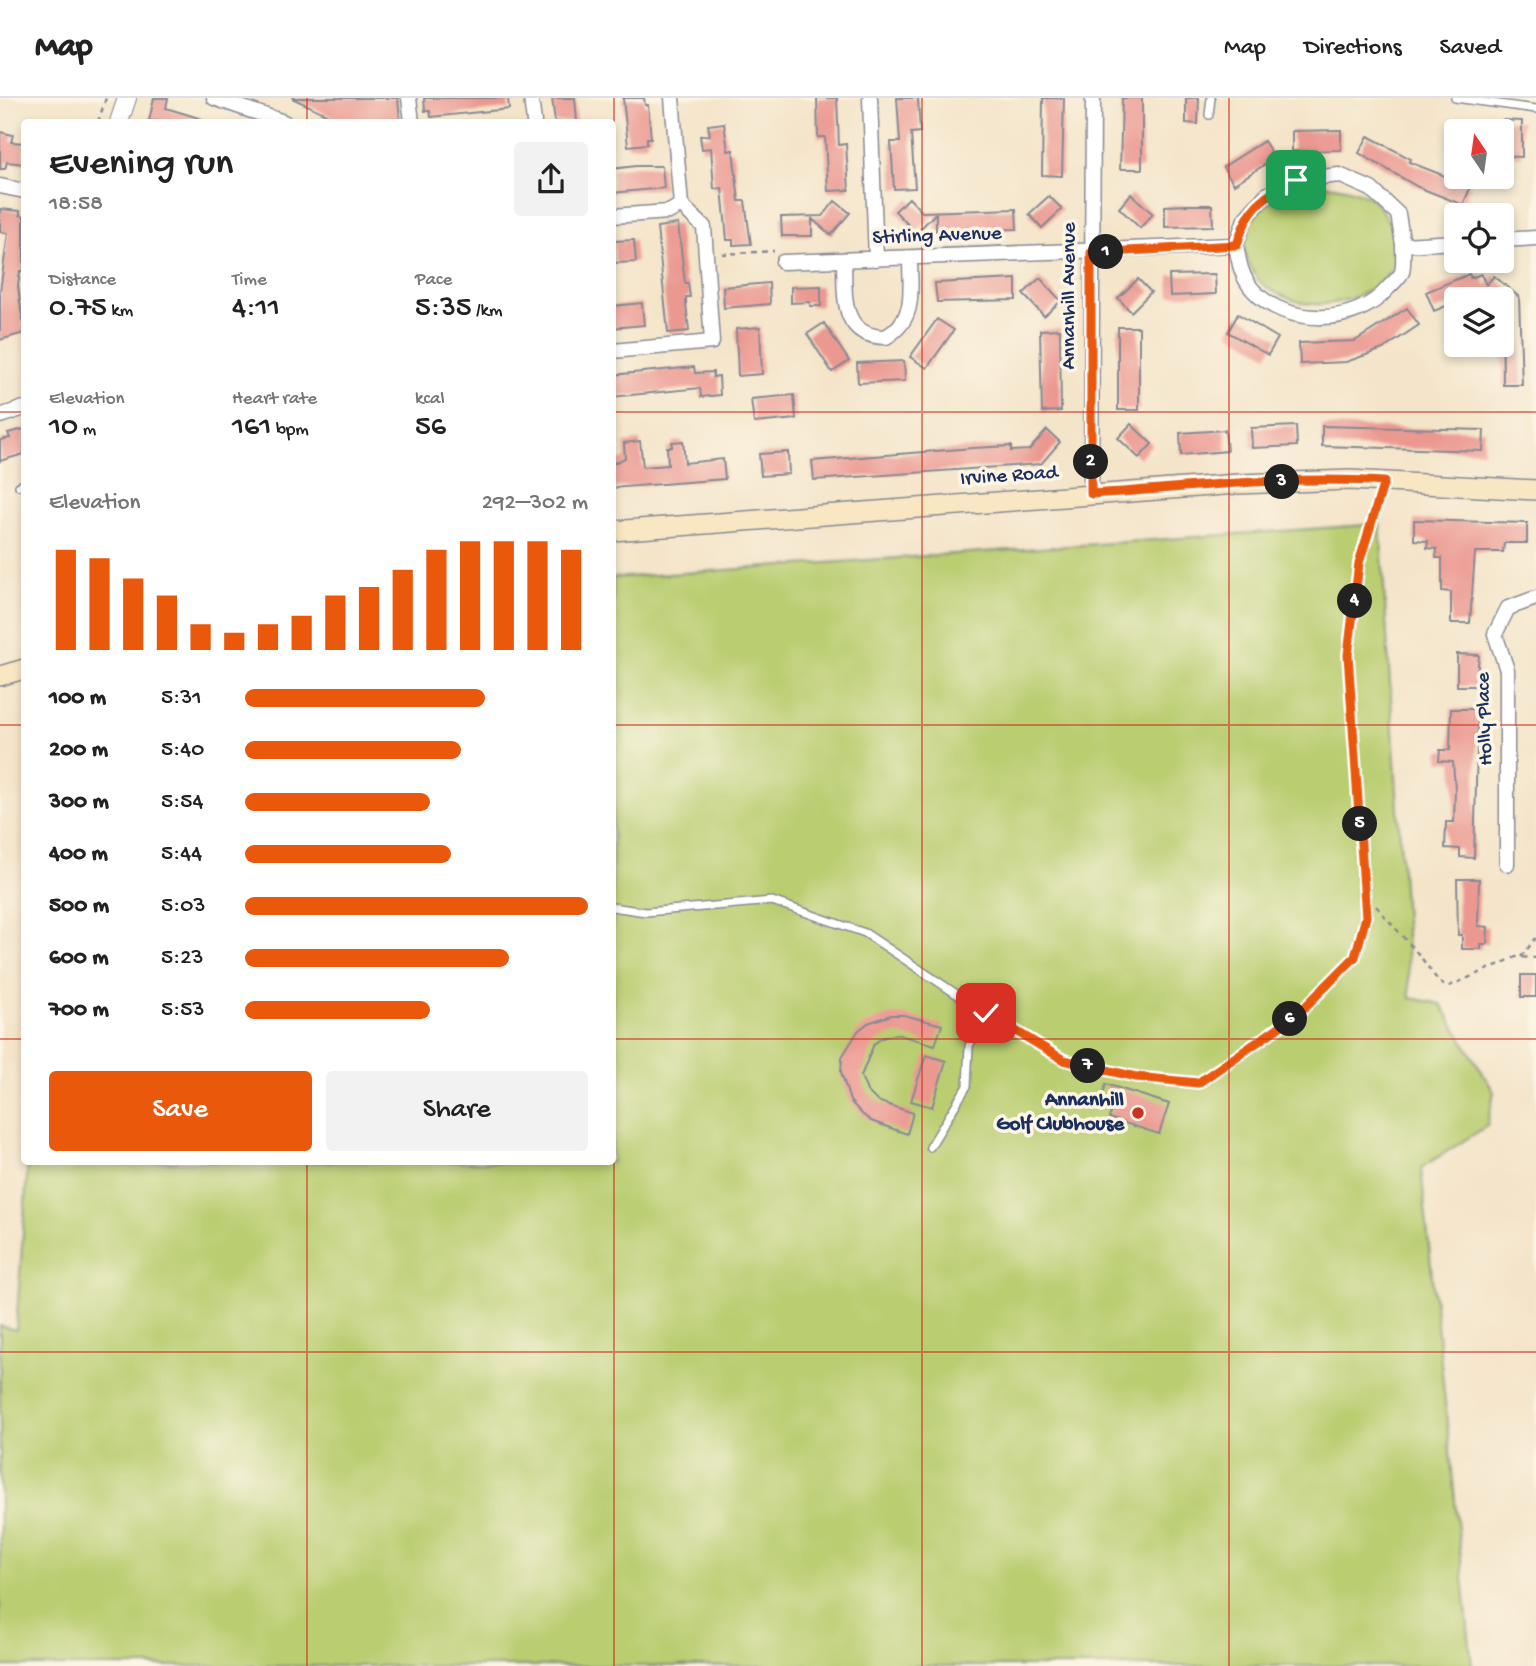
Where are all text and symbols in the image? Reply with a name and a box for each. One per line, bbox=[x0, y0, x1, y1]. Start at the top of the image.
text: Map bbox=[35, 29, 92, 67]
text: Map bbox=[1224, 34, 1266, 63]
text: Directions bbox=[1304, 34, 1402, 63]
text: Saved bbox=[1440, 34, 1501, 63]
north arrow bbox=[1444, 119, 1514, 189]
map controls bbox=[1444, 119, 1514, 357]
button: share bbox=[514, 142, 588, 216]
text: Evening run bbox=[49, 143, 233, 187]
pin bbox=[1266, 150, 1326, 210]
icon: arrive bbox=[1277, 161, 1315, 199]
text: 18:58 bbox=[49, 191, 103, 218]
button: locate bbox=[1444, 203, 1514, 273]
street label: Annanhill Avenue bbox=[1058, 221, 1083, 370]
street label: Stirling Avenue bbox=[872, 222, 1003, 252]
pin: 1 bbox=[1088, 234, 1124, 270]
text: 1 bbox=[1102, 240, 1109, 263]
text: Distance bbox=[49, 269, 116, 292]
text: Time bbox=[232, 269, 267, 292]
text: Pace bbox=[415, 269, 452, 292]
button: layers bbox=[1444, 287, 1514, 357]
text: 0.75 bbox=[49, 292, 107, 327]
text: 4:11 bbox=[232, 292, 280, 327]
text: 5:35 bbox=[415, 292, 472, 327]
text: km bbox=[107, 300, 133, 323]
text: /km bbox=[472, 300, 503, 323]
text: Elevation bbox=[49, 388, 125, 411]
text: Heart rate bbox=[232, 388, 317, 411]
text: kcal bbox=[415, 388, 445, 411]
text: 10 bbox=[49, 411, 78, 446]
text: 161 bbox=[232, 411, 271, 446]
text: 56 bbox=[415, 411, 446, 446]
text: m bbox=[78, 419, 96, 442]
text: bpm bbox=[271, 419, 309, 442]
pin: 2 bbox=[1074, 444, 1108, 480]
text: 2 bbox=[1086, 450, 1095, 473]
street label: Irvine Road bbox=[959, 461, 1060, 493]
pin: 3 bbox=[1264, 464, 1300, 500]
text: 3 bbox=[1277, 470, 1286, 493]
text: Elevation bbox=[49, 490, 140, 517]
text: 292–302 m bbox=[482, 490, 588, 517]
pin: 4 bbox=[1338, 584, 1372, 618]
text: 4 bbox=[1350, 589, 1359, 612]
street label: Holly Place bbox=[1472, 671, 1500, 766]
text: 100 m bbox=[49, 685, 106, 712]
text: 5:31 bbox=[161, 685, 202, 712]
text: 200 m bbox=[49, 737, 108, 764]
text: 5:40 bbox=[161, 737, 204, 764]
text: 300 m bbox=[49, 789, 109, 816]
text: 5:54 bbox=[161, 789, 203, 816]
pin: 5 bbox=[1342, 806, 1378, 842]
text: 5 bbox=[1355, 812, 1365, 835]
text: 400 m bbox=[49, 841, 108, 868]
text: 5:44 bbox=[161, 841, 202, 868]
text: 500 m bbox=[49, 893, 109, 920]
text: 5:03 bbox=[161, 893, 205, 920]
text: 600 m bbox=[49, 945, 109, 972]
text: 5:23 bbox=[161, 945, 204, 972]
pin bbox=[956, 983, 1016, 1043]
icon: check bbox=[967, 994, 1005, 1032]
text: 700 m bbox=[49, 997, 109, 1024]
text: 5:53 bbox=[161, 997, 204, 1024]
pin: 6 bbox=[1272, 1002, 1308, 1037]
text: 6 bbox=[1285, 1007, 1294, 1030]
pin: 7 bbox=[1070, 1048, 1106, 1084]
text: 7 bbox=[1083, 1054, 1092, 1077]
button: Save bbox=[49, 1071, 312, 1151]
button: Share bbox=[326, 1071, 588, 1151]
place label: Annanhill Golf Clubhouse bbox=[996, 1089, 1125, 1138]
marker: Annanhill Golf Clubhouse bbox=[1130, 1105, 1146, 1121]

